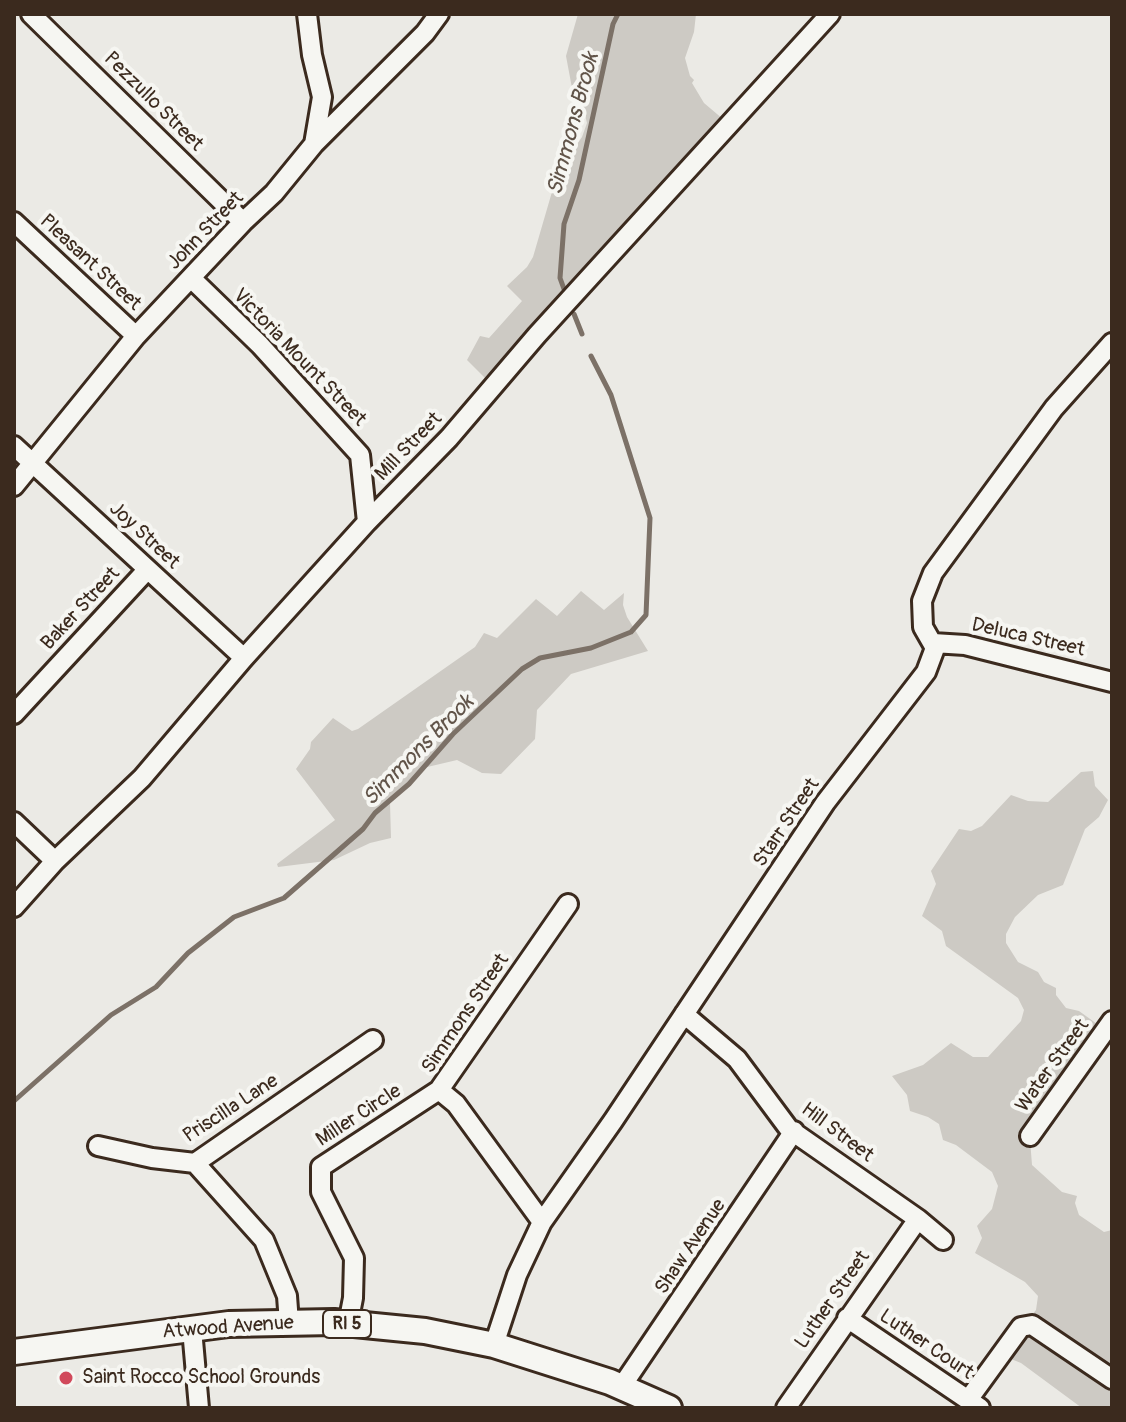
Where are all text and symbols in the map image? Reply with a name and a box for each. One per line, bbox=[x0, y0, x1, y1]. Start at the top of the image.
street label: Pezzullo Street bbox=[98, 47, 208, 157]
water label: Simmons Brook bbox=[542, 50, 606, 198]
street label: John Street bbox=[163, 187, 249, 275]
street label: Pleasant Street bbox=[34, 210, 146, 316]
street label: Victoria Mount Street bbox=[227, 284, 371, 432]
street label: Mill Street bbox=[370, 408, 448, 486]
street label: Joy Street bbox=[104, 497, 184, 575]
street label: Baker Street bbox=[37, 563, 125, 655]
street label: Deluca Street bbox=[969, 613, 1087, 663]
water label: Simmons Brook bbox=[358, 690, 480, 812]
street label: Starr Street bbox=[749, 774, 825, 872]
street label: Simmons Street bbox=[417, 950, 515, 1078]
street label: Water Street bbox=[1011, 1015, 1095, 1117]
street label: Priscilla Lane bbox=[179, 1069, 283, 1149]
street label: Miller Circle bbox=[312, 1080, 406, 1152]
street label: Hill Street bbox=[796, 1098, 878, 1168]
street label: Shaw Avenue bbox=[650, 1195, 732, 1299]
street label: Luther Street bbox=[790, 1246, 876, 1354]
street label: Luther Court bbox=[874, 1305, 978, 1385]
road number: RI 5 bbox=[323, 1310, 371, 1338]
street label: Atwood Avenue bbox=[161, 1311, 295, 1345]
place label: Saint Rocco School Grounds bbox=[82, 1366, 320, 1390]
marker: Saint Rocco School Grounds bbox=[57, 1369, 75, 1387]

